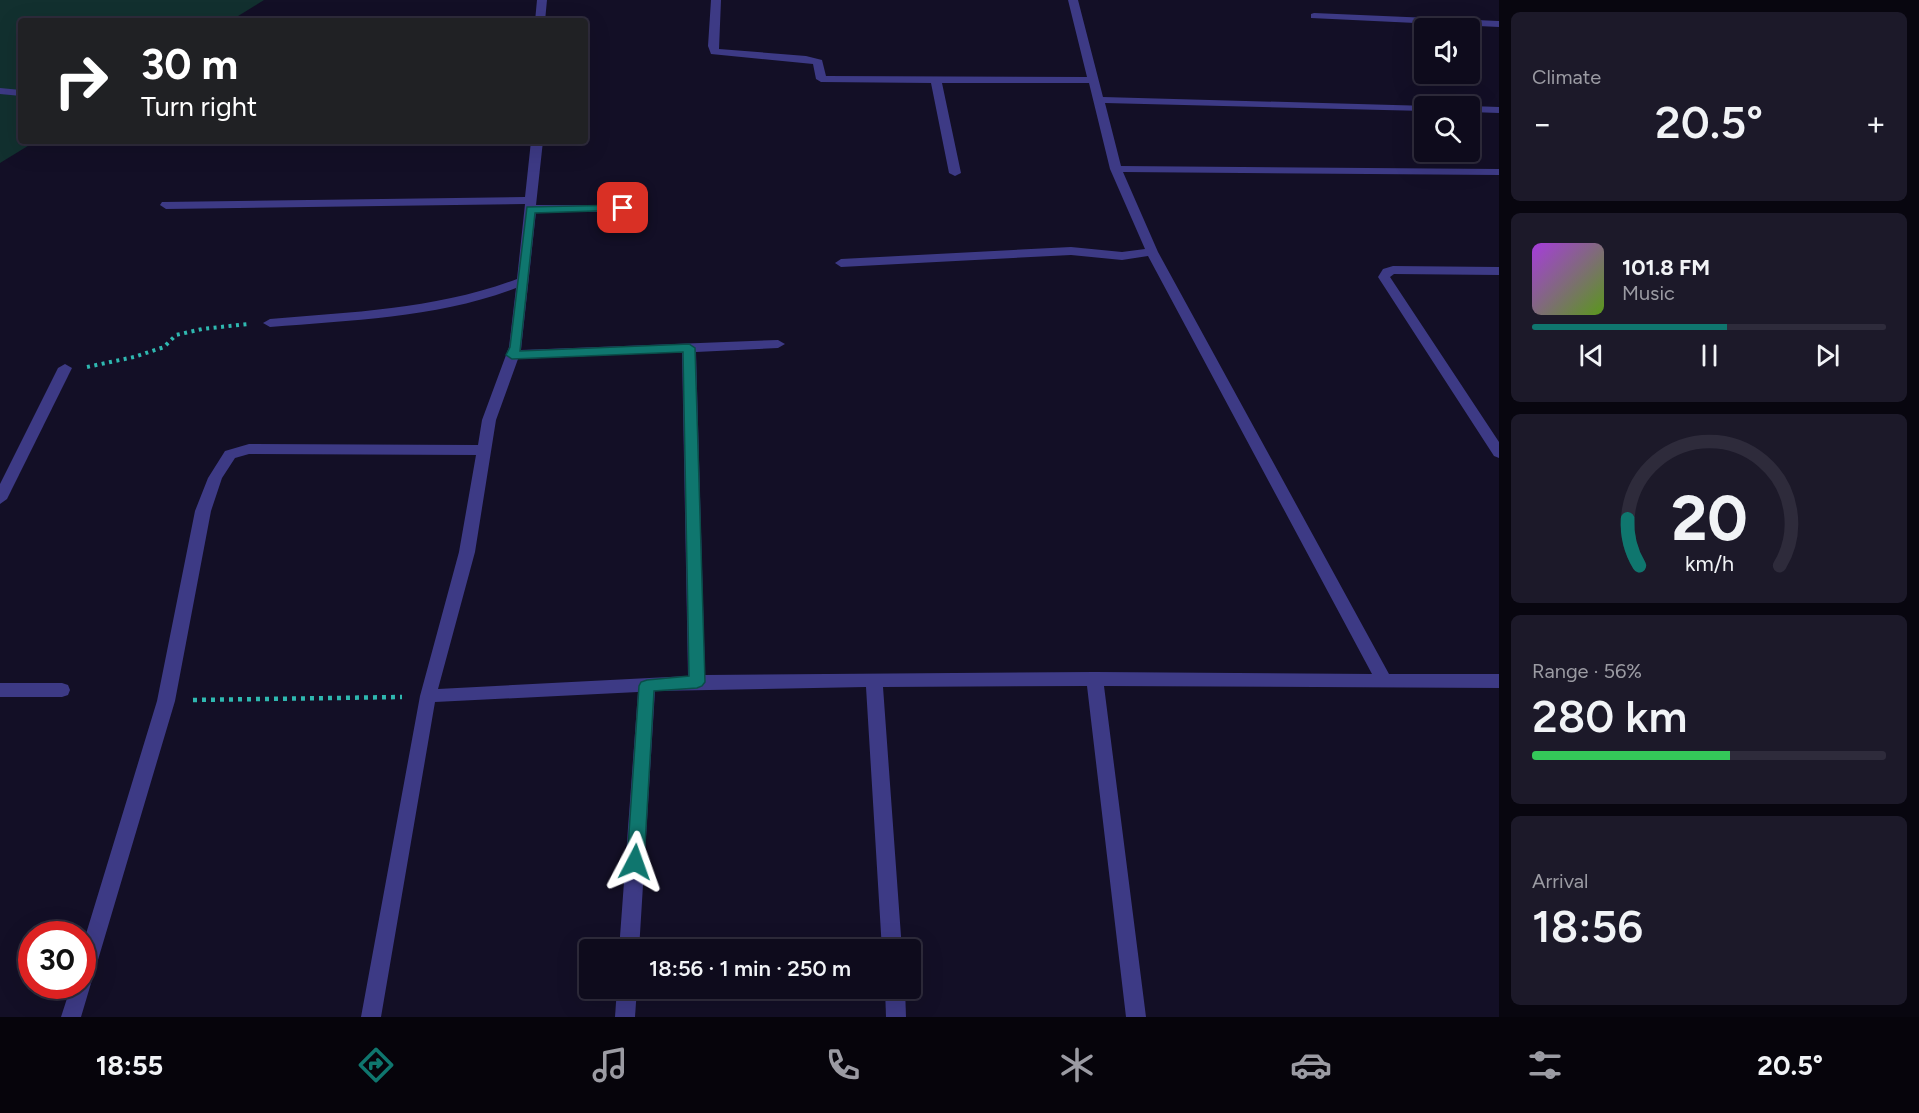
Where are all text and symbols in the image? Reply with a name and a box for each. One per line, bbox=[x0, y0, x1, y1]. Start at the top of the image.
map controls bbox=[1414, 18, 1480, 162]
button: sound bbox=[1414, 18, 1480, 84]
text: 30 m bbox=[141, 39, 238, 90]
icon: right bbox=[42, 42, 120, 120]
text: Climate bbox=[1532, 65, 1601, 89]
text: Turn right bbox=[141, 90, 257, 123]
text: 20.5° bbox=[1655, 95, 1763, 149]
button: search bbox=[1414, 96, 1480, 162]
text: − bbox=[1532, 104, 1553, 143]
text: + bbox=[1865, 104, 1886, 143]
pin bbox=[597, 182, 648, 233]
icon: arrive bbox=[606, 191, 639, 224]
text: 101.8 FM bbox=[1622, 254, 1710, 281]
text: Music bbox=[1622, 281, 1675, 305]
icon: previous bbox=[1575, 339, 1608, 372]
icon: pause bbox=[1693, 339, 1726, 372]
icon: next bbox=[1811, 339, 1844, 372]
text: 20 bbox=[1671, 481, 1747, 556]
text: km/h bbox=[1685, 551, 1733, 576]
text: Range · 56% bbox=[1532, 659, 1642, 683]
text: 280 km bbox=[1532, 689, 1687, 743]
position arrow bbox=[603, 830, 667, 894]
text: Arrival bbox=[1532, 869, 1588, 893]
text: 18:56 bbox=[1532, 899, 1643, 953]
speed limit sign: 30 bbox=[18, 921, 96, 999]
text: 18:56 · 1 min · 250 m bbox=[649, 955, 851, 982]
icon: directions bbox=[355, 1044, 397, 1086]
icon: music bbox=[589, 1044, 631, 1086]
icon: phone bbox=[822, 1044, 864, 1086]
icon: climate bbox=[1056, 1044, 1098, 1086]
icon: car bbox=[1290, 1044, 1332, 1086]
icon: filters bbox=[1524, 1044, 1566, 1086]
text: 18:55 bbox=[96, 1049, 163, 1082]
text: 20.5° bbox=[1757, 1049, 1823, 1082]

